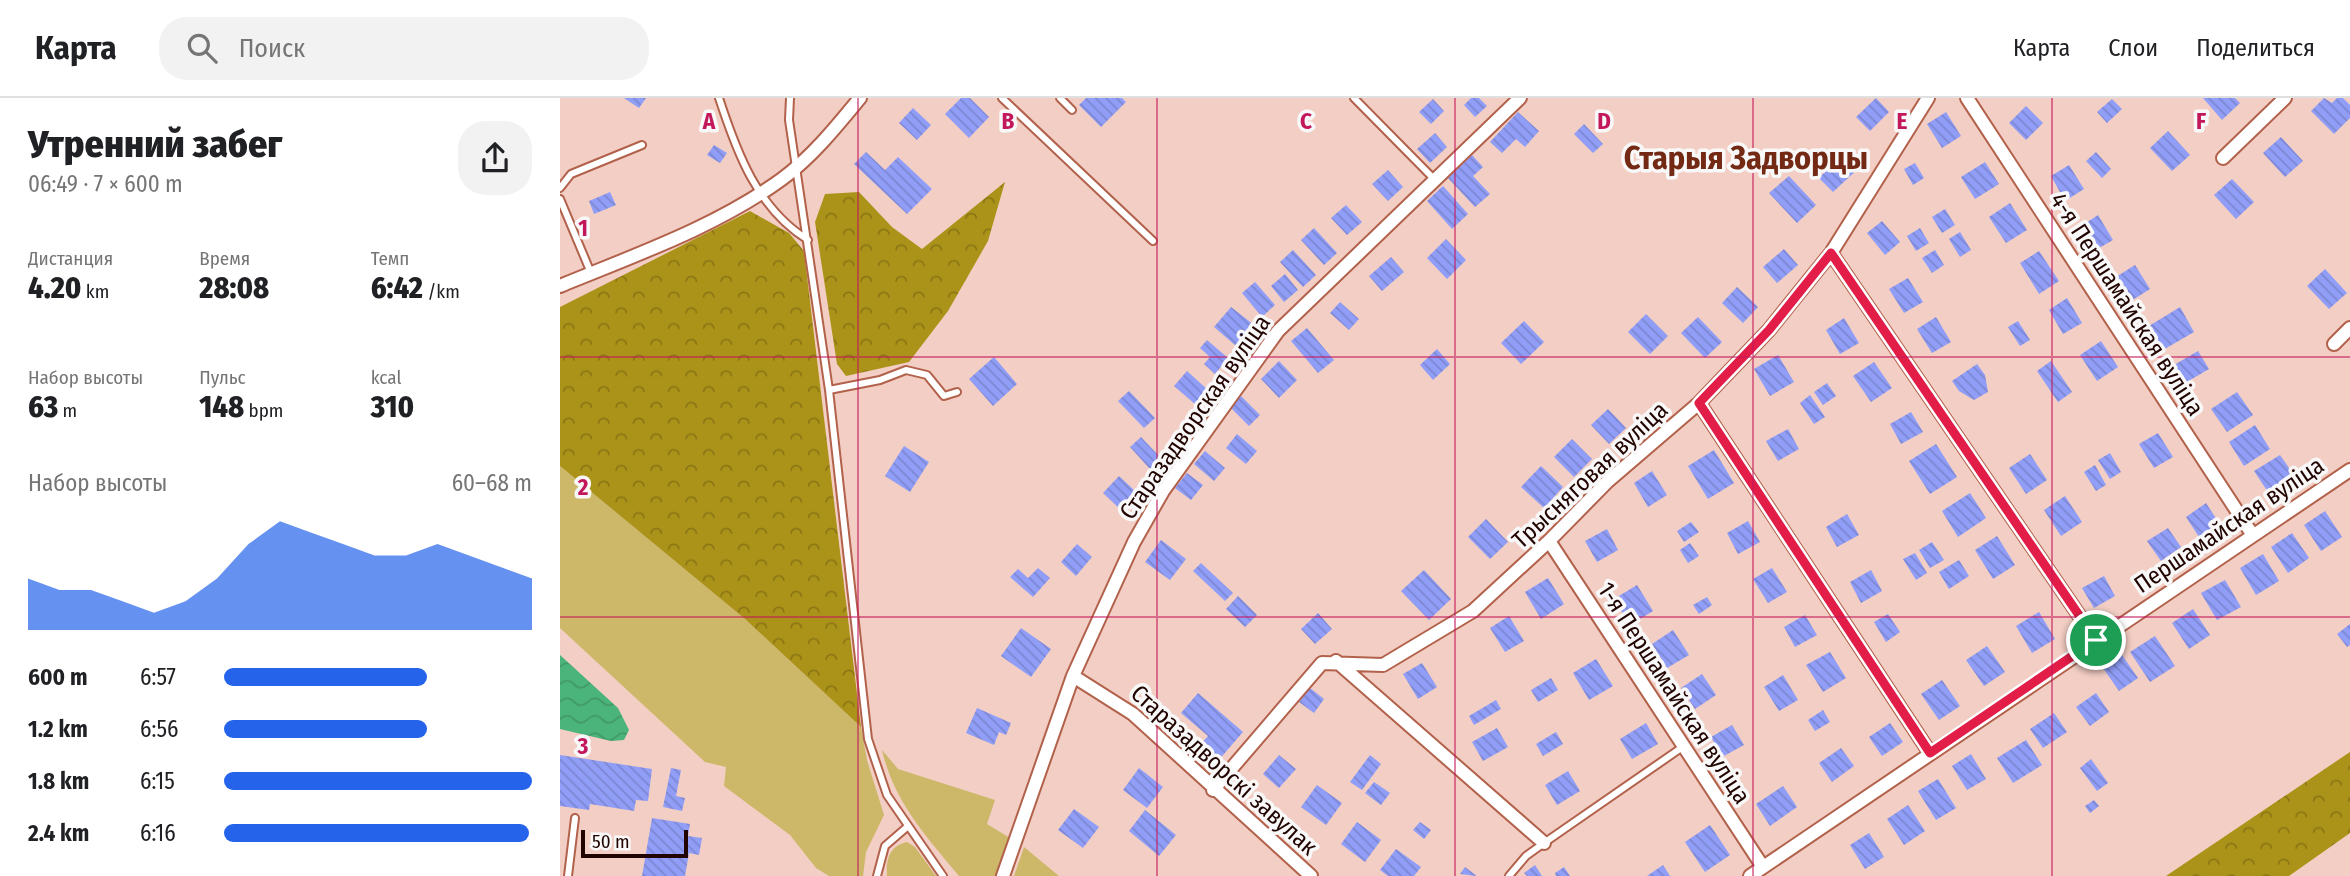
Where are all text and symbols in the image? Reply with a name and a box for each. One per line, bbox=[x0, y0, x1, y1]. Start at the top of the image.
search box bbox=[159, 17, 649, 80]
text: Карта bbox=[35, 28, 117, 68]
icon: search bbox=[183, 29, 221, 67]
text: Поиск bbox=[239, 33, 305, 64]
text: Карта bbox=[2013, 34, 2070, 62]
text: Слои bbox=[2108, 34, 2158, 62]
text: Поделиться bbox=[2196, 34, 2315, 62]
text: A bbox=[702, 107, 716, 135]
text: B bbox=[1002, 107, 1015, 135]
text: C bbox=[1300, 107, 1312, 135]
text: D bbox=[1597, 107, 1611, 135]
text: E bbox=[1897, 107, 1908, 135]
text: F bbox=[2196, 107, 2206, 135]
text: Утренний забег bbox=[28, 121, 282, 167]
button: share bbox=[458, 121, 532, 195]
district label: Старыя Задворцы bbox=[1624, 139, 1868, 177]
text: 06:49 · 7 × 600 m bbox=[28, 170, 183, 198]
street label: 4-я Першамайская вуліца bbox=[2044, 187, 2210, 421]
text: 1 bbox=[578, 214, 588, 242]
text: Дистанция bbox=[28, 247, 113, 270]
text: Время bbox=[199, 247, 250, 270]
text: Темп bbox=[371, 247, 409, 270]
text: 4.20 bbox=[28, 270, 81, 306]
text: 28:08 bbox=[199, 270, 269, 306]
text: 6:42 bbox=[371, 270, 423, 306]
text: km bbox=[81, 280, 109, 303]
text: /km bbox=[423, 280, 460, 303]
street label: Старазадворская вуліца bbox=[1114, 309, 1276, 525]
text: Набор высоты bbox=[28, 366, 143, 389]
text: Пульс bbox=[199, 366, 246, 389]
text: kcal bbox=[371, 366, 401, 389]
text: 63 bbox=[28, 389, 58, 425]
text: 148 bbox=[199, 389, 244, 425]
text: 310 bbox=[371, 389, 414, 425]
street label: Трысняговая вуліца bbox=[1506, 396, 1674, 554]
text: m bbox=[58, 399, 77, 422]
text: bpm bbox=[244, 399, 283, 422]
street label: Першамайская вуліца bbox=[2129, 451, 2329, 599]
text: Набор высоты bbox=[28, 469, 167, 497]
text: 60–68 m bbox=[452, 469, 532, 497]
text: 2 bbox=[577, 473, 589, 501]
street label: 1-я Першамайская вуліца bbox=[1592, 577, 1756, 809]
pin bbox=[2066, 610, 2126, 670]
icon: arrive bbox=[2077, 621, 2115, 659]
text: 600 m bbox=[28, 663, 87, 691]
text: 6:57 bbox=[140, 663, 176, 691]
street label: Старазадворскі завулак bbox=[1125, 679, 1323, 861]
text: 1.2 km bbox=[28, 715, 88, 743]
text: 6:56 bbox=[140, 715, 178, 743]
text: 3 bbox=[577, 732, 589, 760]
text: 1.8 km bbox=[28, 767, 89, 795]
text: 6:15 bbox=[140, 767, 175, 795]
text: 2.4 km bbox=[28, 819, 89, 847]
text: 6:16 bbox=[140, 819, 176, 847]
scale bar bbox=[581, 827, 688, 859]
text: 50 m bbox=[592, 830, 630, 853]

